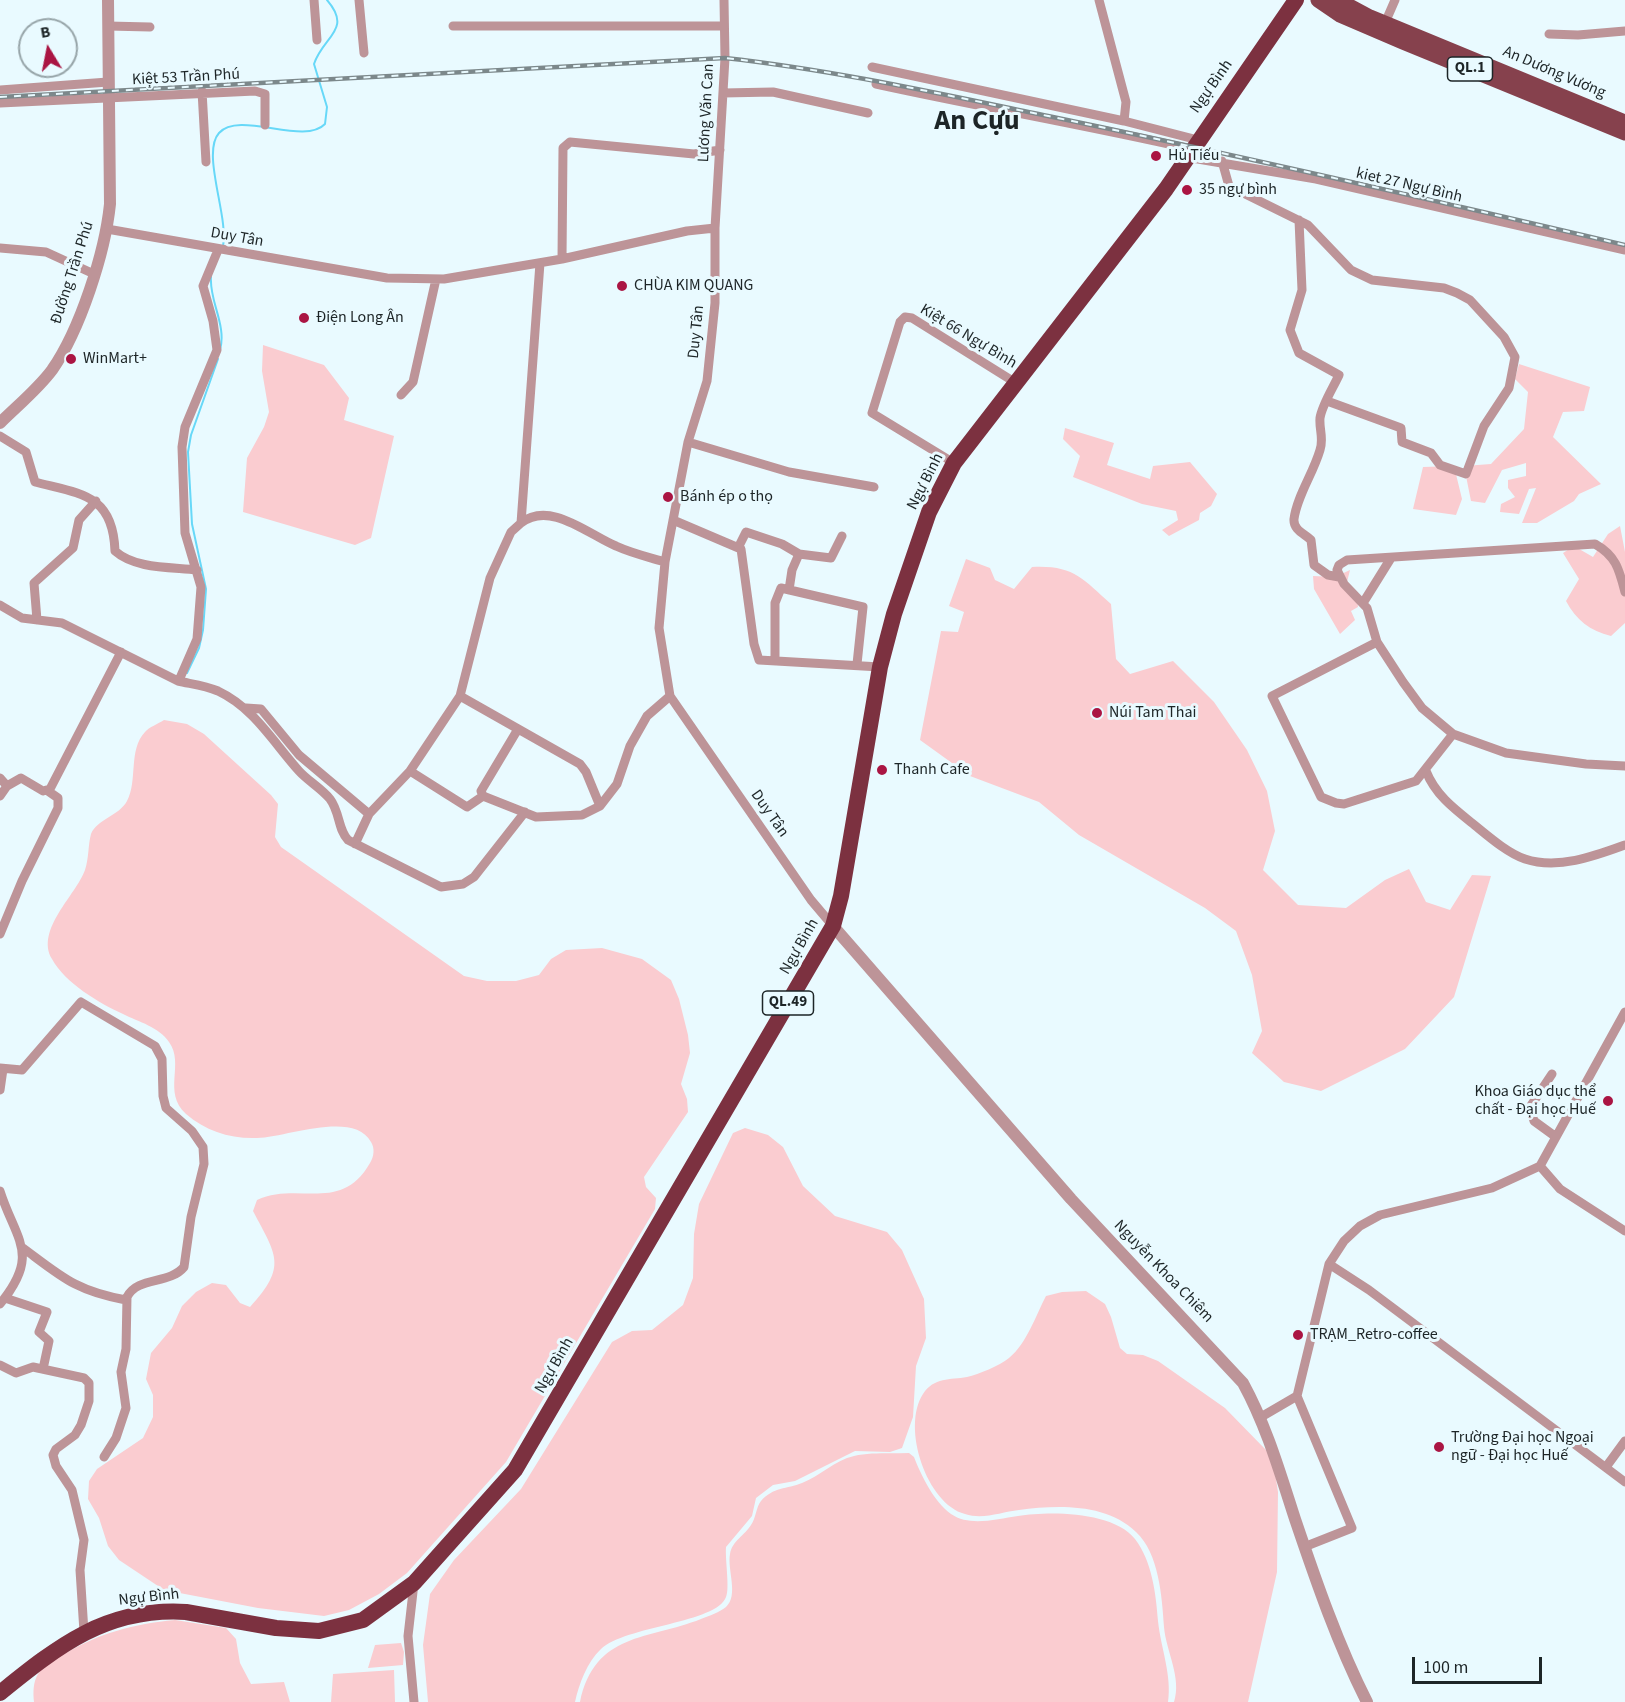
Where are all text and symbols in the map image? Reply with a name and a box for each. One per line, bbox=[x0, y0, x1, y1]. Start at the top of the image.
north arrow bbox=[18, 18, 78, 78]
text: B bbox=[39, 21, 52, 44]
street label: An Dương Vương bbox=[1500, 43, 1608, 103]
street label: Ngự Bình bbox=[1187, 56, 1237, 118]
road number: QL.1 bbox=[1448, 57, 1492, 81]
street label: Lương Văn Can bbox=[695, 63, 719, 163]
street label: Kiệt 53 Trần Phú bbox=[131, 66, 241, 90]
district label: An Cựu bbox=[934, 106, 1020, 140]
place label: Hủ Tiếu bbox=[1168, 146, 1219, 166]
marker: Hủ Tiếu bbox=[1149, 149, 1163, 163]
street label: kiet 27 Ngự Bình bbox=[1354, 164, 1464, 208]
place label: 35 ngự bình bbox=[1199, 180, 1277, 200]
marker: 35 ngự bình bbox=[1180, 183, 1194, 197]
street label: Đường Trần Phú bbox=[47, 219, 99, 327]
street label: Duy Tân bbox=[209, 224, 265, 252]
place label: CHÙA KIM QUANG bbox=[634, 276, 753, 296]
marker: CHÙA KIM QUANG bbox=[615, 279, 629, 293]
street label: Kiệt 66 Ngự Bình bbox=[916, 300, 1020, 374]
street label: Duy Tân bbox=[685, 304, 709, 360]
place label: Điện Long Ân bbox=[316, 308, 404, 328]
marker: Điện Long Ân bbox=[297, 311, 311, 325]
place label: WinMart+ bbox=[83, 349, 147, 369]
marker: WinMart+ bbox=[64, 352, 78, 366]
street label: Ngự Bình bbox=[904, 450, 948, 514]
place label: Bánh ép o thọ bbox=[680, 487, 773, 507]
marker: Bánh ép o thọ bbox=[661, 490, 675, 504]
place label: Núi Tam Thai bbox=[1109, 703, 1196, 723]
marker: Núi Tam Thai bbox=[1090, 706, 1104, 720]
place label: Thanh Cafe bbox=[894, 760, 970, 780]
marker: Thanh Cafe bbox=[875, 763, 889, 777]
street label: Duy Tân bbox=[746, 787, 792, 841]
street label: Ngự Bình bbox=[776, 916, 824, 978]
road number: QL.49 bbox=[762, 991, 814, 1015]
place label: Khoa Giáo dục thể chất - Đại học Huế bbox=[1474, 1082, 1596, 1120]
marker: Khoa Giáo dục thể chất - Đại học Huế bbox=[1601, 1094, 1615, 1108]
street label: Nguyễn Khoa Chiêm bbox=[1109, 1217, 1217, 1327]
place label: TRẠM_Retro-coffee bbox=[1310, 1325, 1438, 1345]
marker: TRẠM_Retro-coffee bbox=[1291, 1328, 1305, 1342]
street label: Ngự Bình bbox=[531, 1335, 579, 1397]
place label: Trường Đại học Ngoại ngữ - Đại học Huế bbox=[1451, 1428, 1594, 1466]
marker: Trường Đại học Ngoại ngữ - Đại học Huế bbox=[1432, 1440, 1446, 1454]
street label: Ngự Bình bbox=[118, 1585, 180, 1611]
scale bar bbox=[1415, 1645, 1546, 1683]
text: 100 m bbox=[1423, 1655, 1468, 1680]

